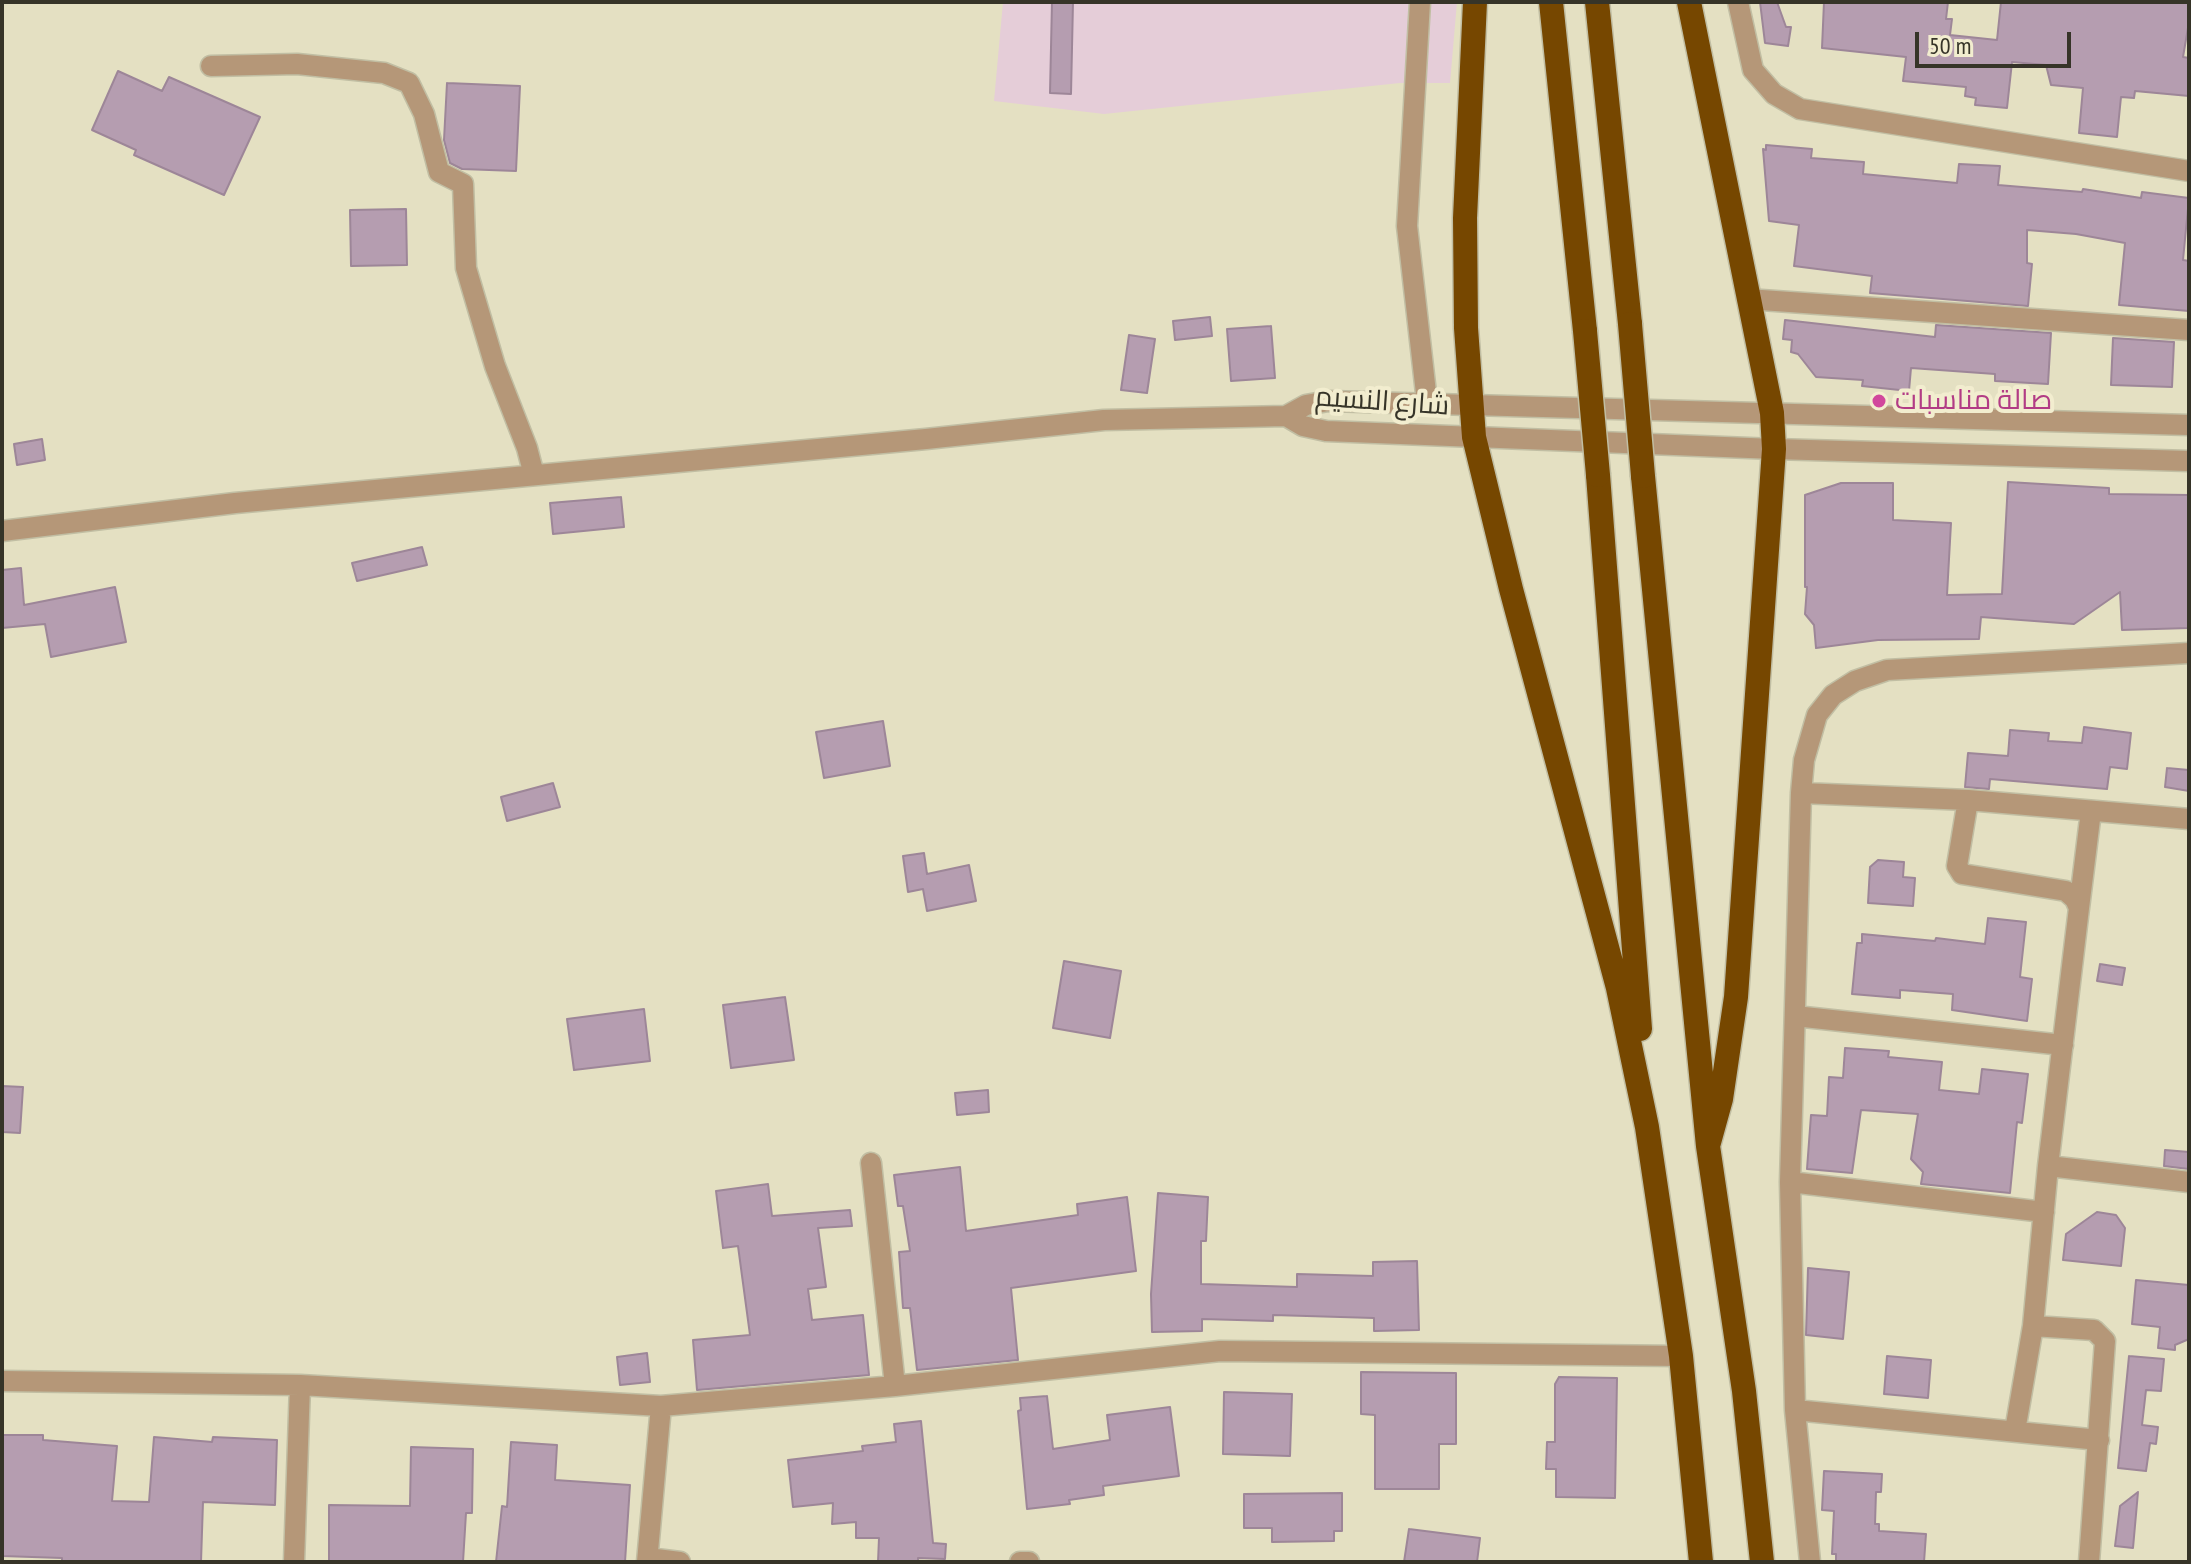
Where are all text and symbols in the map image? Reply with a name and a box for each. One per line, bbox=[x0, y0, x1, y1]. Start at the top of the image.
scale bar bbox=[1919, 16, 2075, 66]
text: 50 m bbox=[1929, 30, 1971, 61]
street label: شارع النسيم bbox=[1314, 381, 1450, 423]
place label: صالة مناسبات bbox=[1895, 384, 2052, 418]
marker: صالة مناسبات bbox=[1870, 392, 1888, 410]

